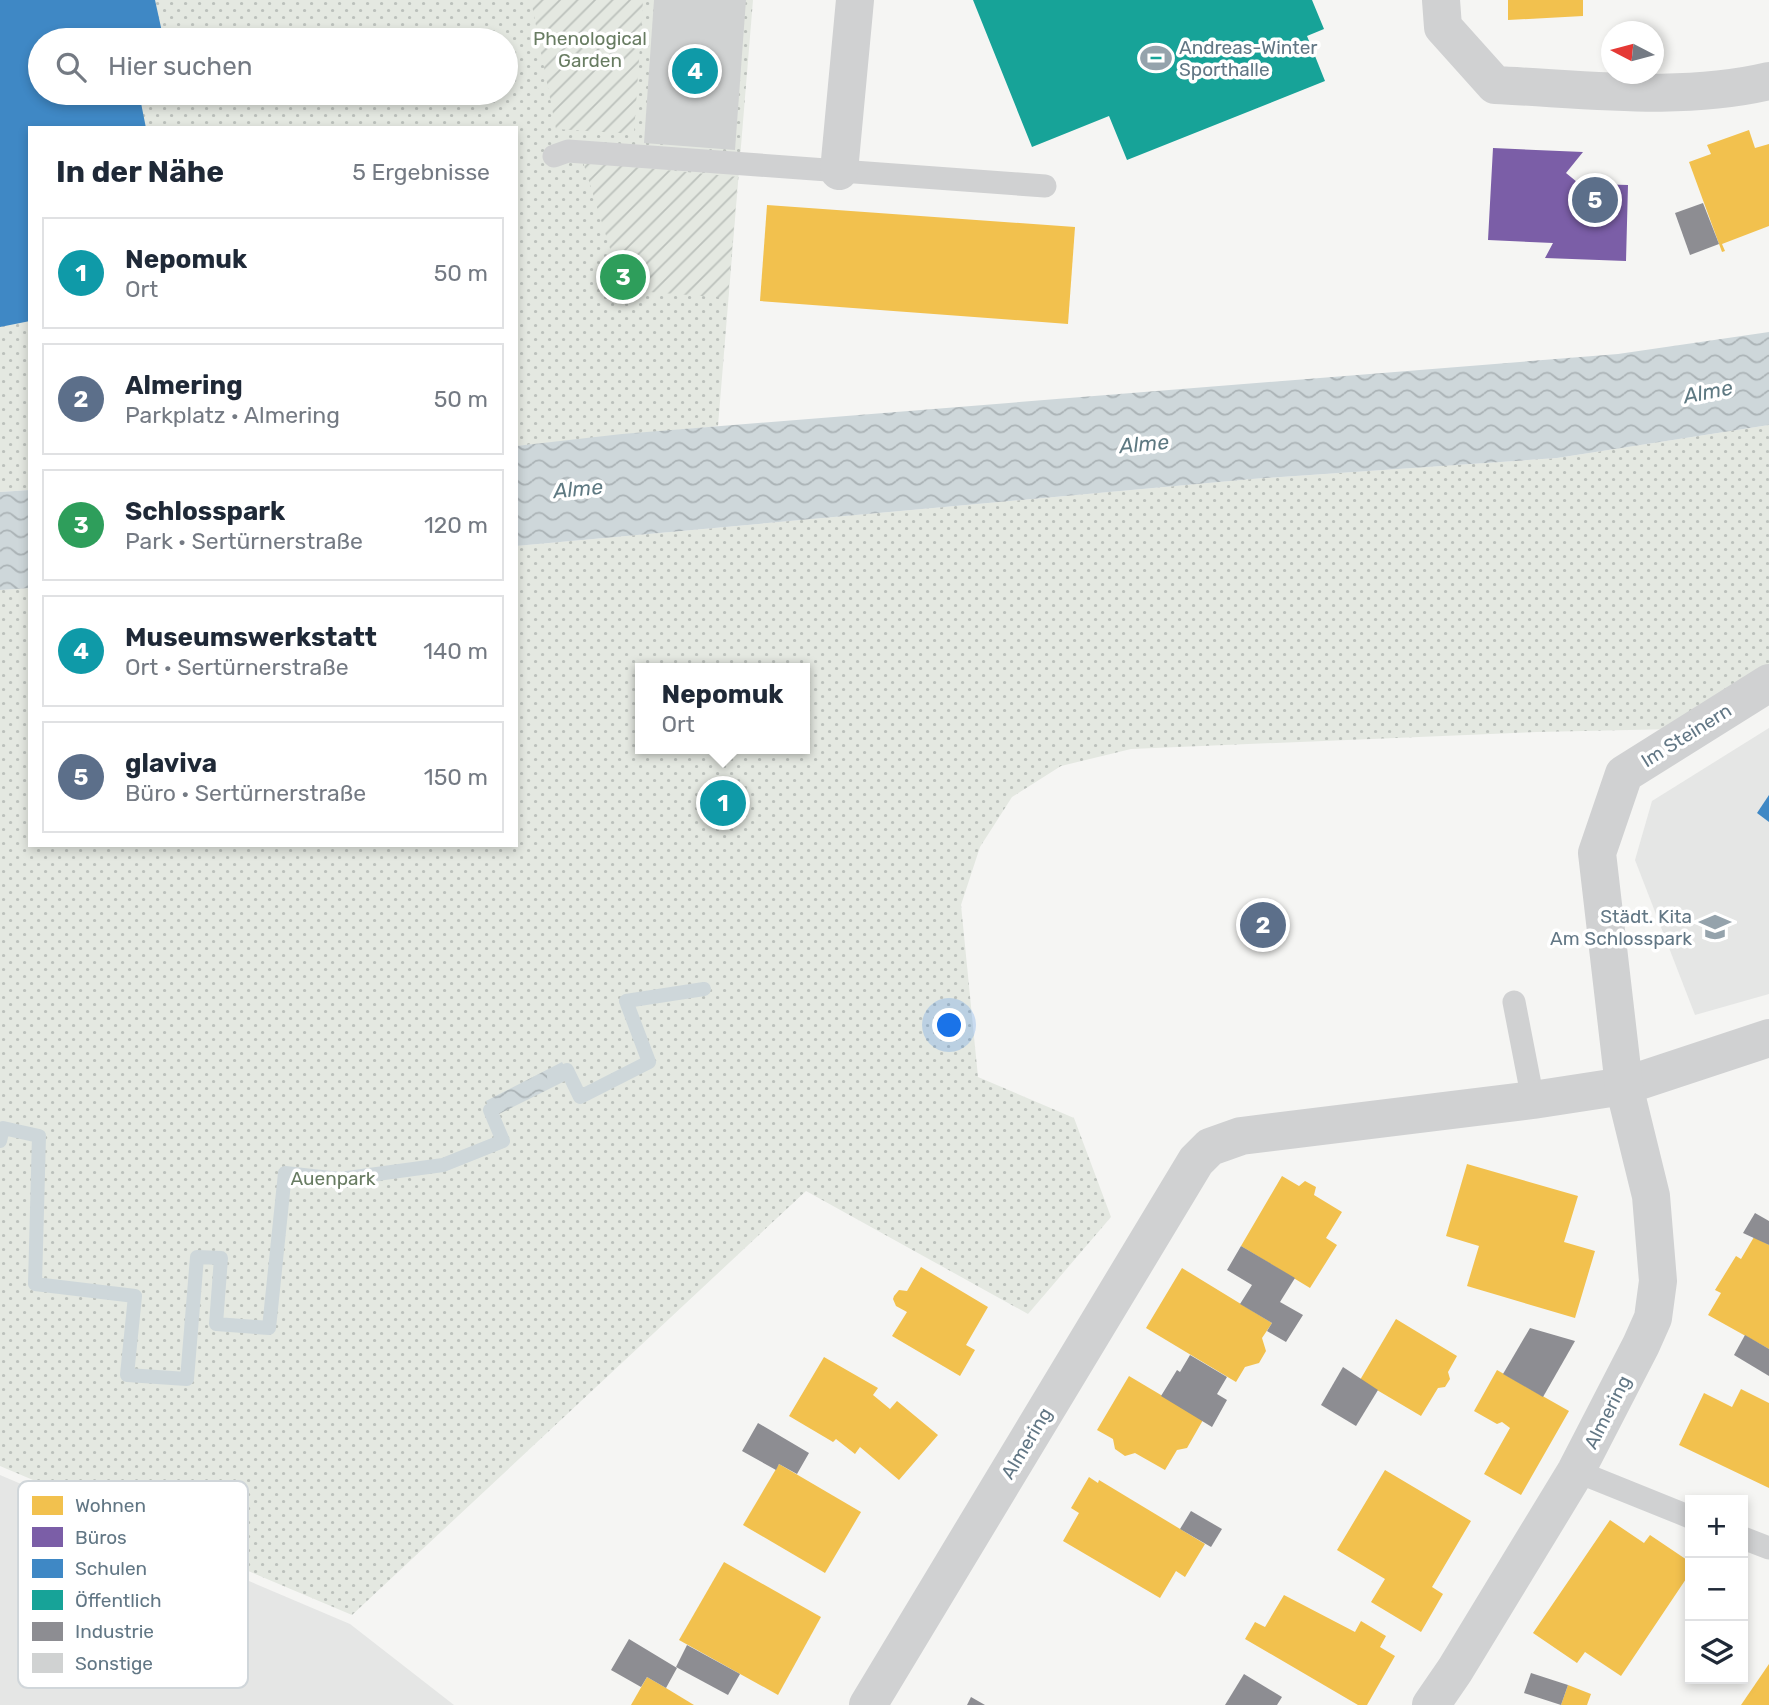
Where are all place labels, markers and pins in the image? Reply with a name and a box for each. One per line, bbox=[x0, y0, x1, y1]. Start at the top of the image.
place label: Andreas-Winter Sporthalle bbox=[1179, 36, 1318, 81]
sports icon: Andreas-Winter Sporthalle bbox=[1139, 41, 1173, 75]
pin: 4 bbox=[672, 45, 718, 97]
pin: 5 bbox=[1572, 174, 1618, 226]
pin: 3 bbox=[600, 251, 646, 303]
pin: 1 bbox=[700, 777, 746, 829]
pin: 2 bbox=[1240, 899, 1286, 951]
place label: Städt. Kita Am Schlosspark bbox=[1550, 905, 1692, 950]
school or university icon: Städt. Kita Am Schlosspark bbox=[1698, 910, 1732, 944]

